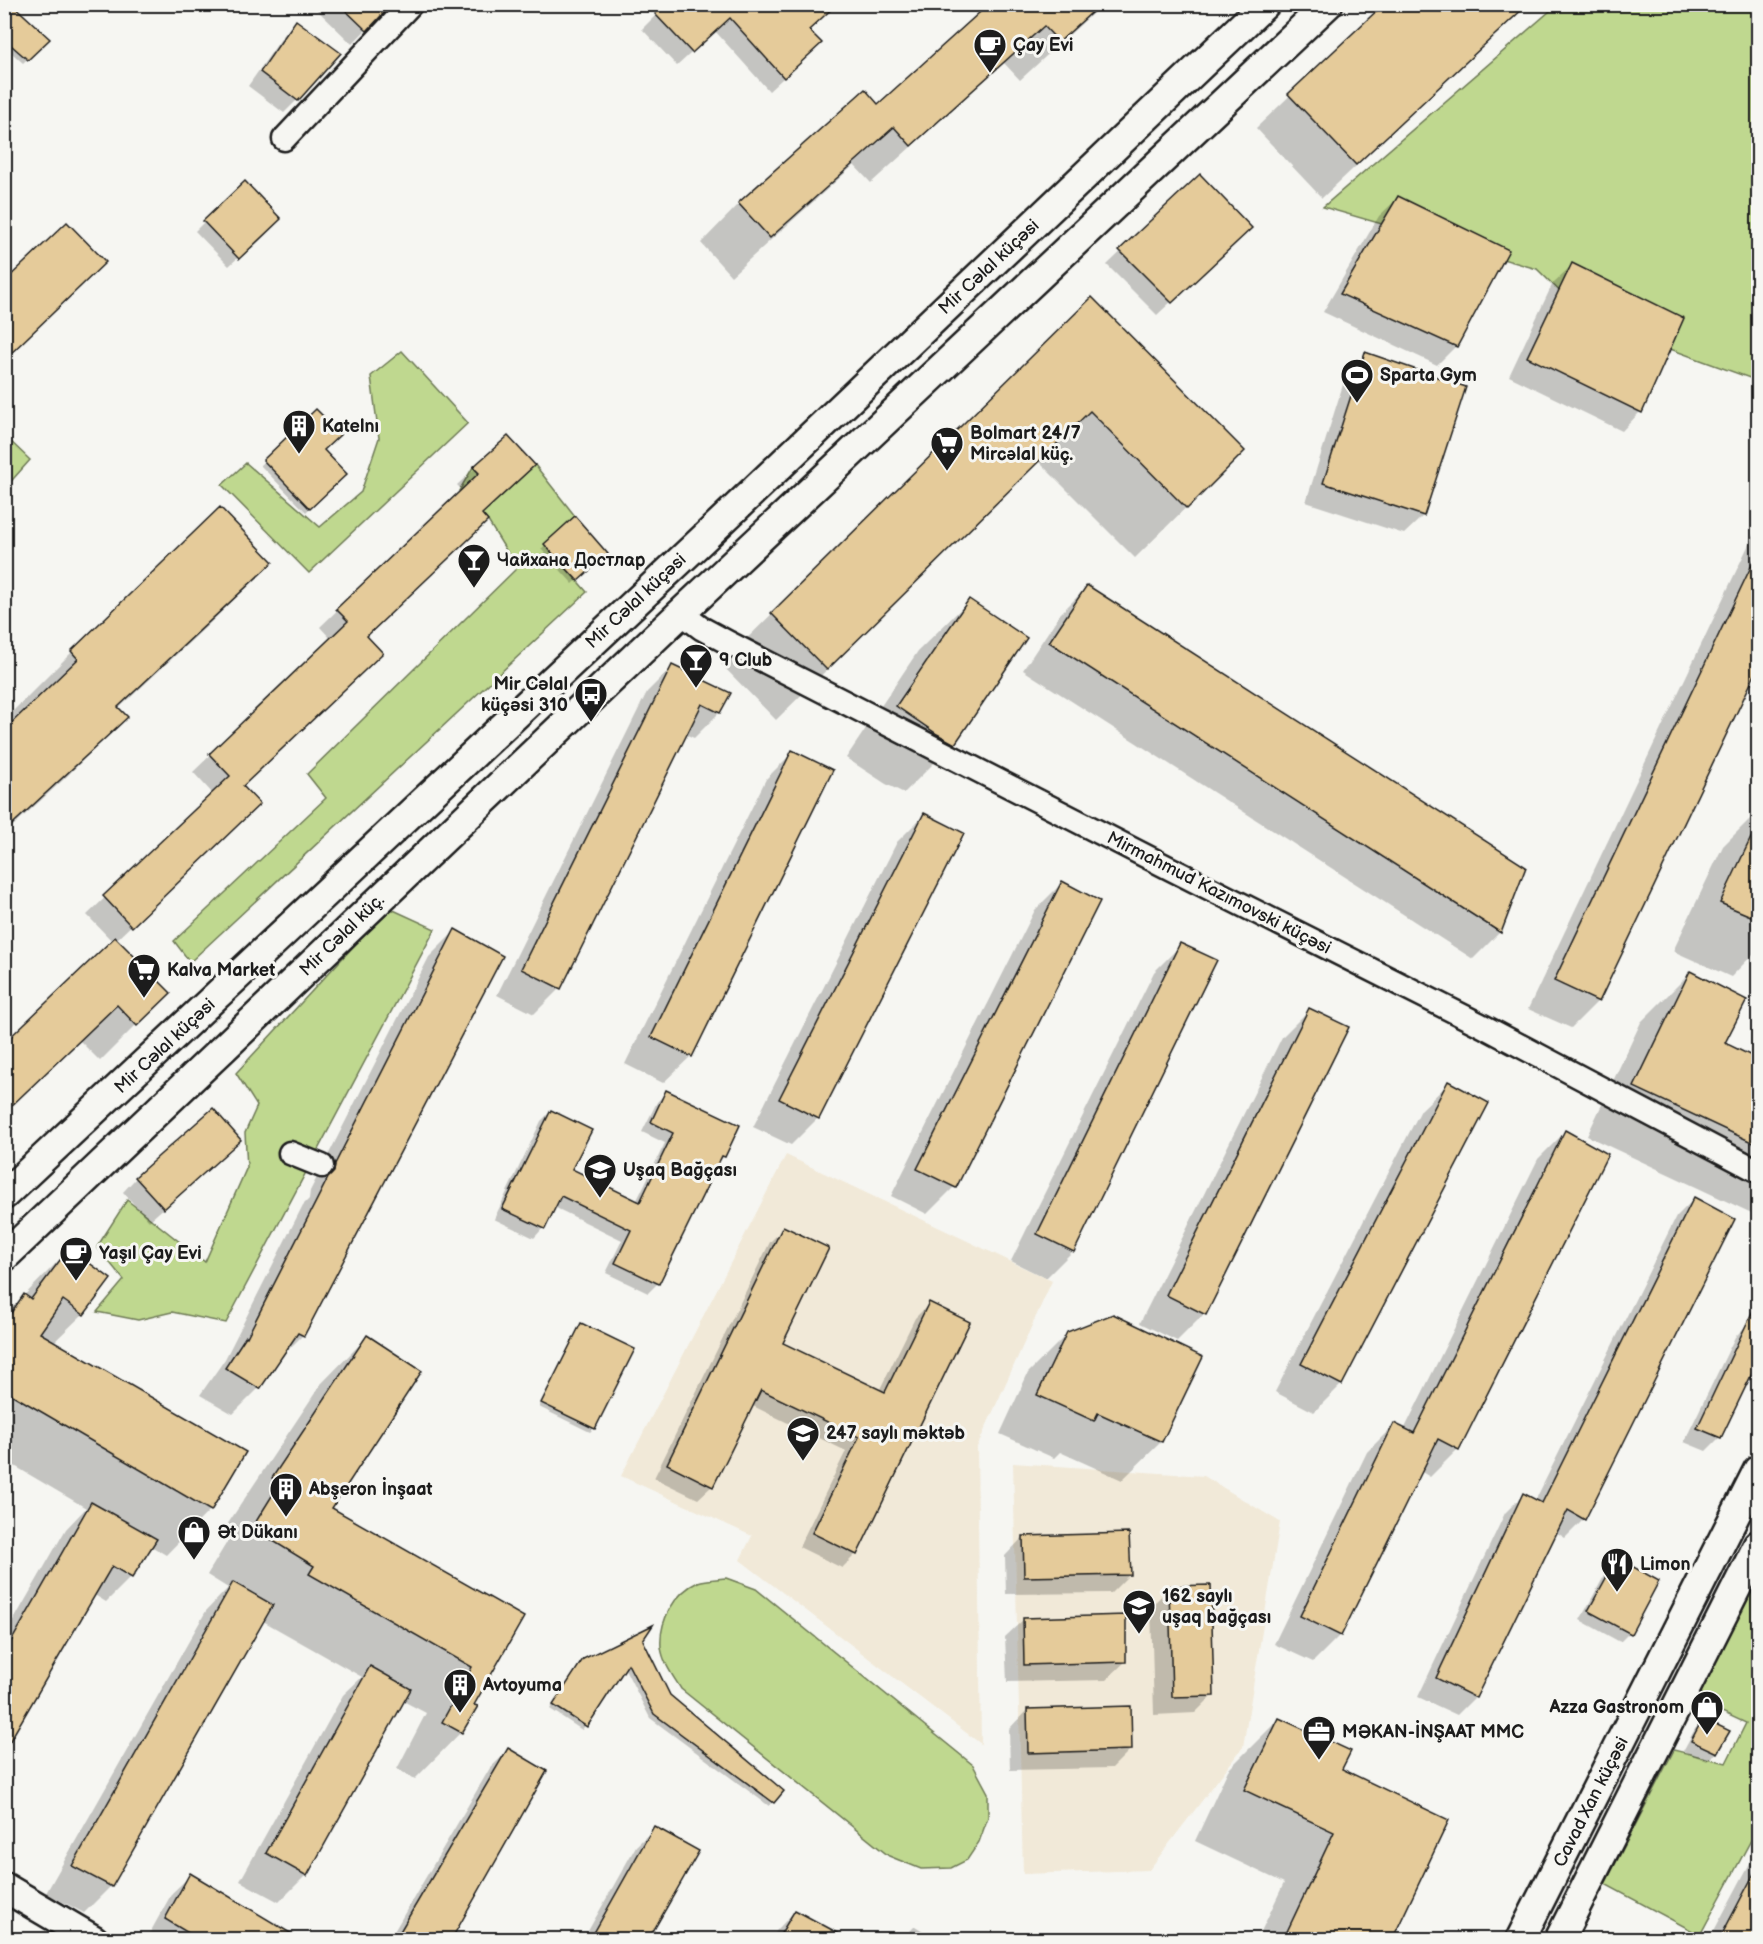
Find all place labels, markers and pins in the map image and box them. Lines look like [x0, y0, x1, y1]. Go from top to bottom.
cafe icon: Çay Evi [972, 27, 1008, 74]
place label: Çay Evi [1013, 35, 1073, 56]
sports icon: Sparta Gym [1339, 357, 1375, 404]
place label: Sparta Gym [1380, 365, 1477, 386]
building icon: Katelnı [281, 408, 317, 455]
place label: Katelnı [322, 416, 379, 437]
place label: Bolmart 24/7 Mircәlal küç. [970, 423, 1081, 465]
supermarket icon: Bolmart 24/7 Mircәlal küç. [929, 425, 965, 472]
bar icon: Чайхана Достлар [456, 542, 492, 589]
place label: Чайхана Достлар [497, 550, 646, 571]
bar icon: 9 Club [678, 642, 714, 689]
place label: 9 Club [719, 650, 773, 671]
place label: Mir Cəlal küçəsi 310 [481, 674, 568, 716]
bus stop icon: Mir Cəlal küçəsi 310 [573, 676, 609, 723]
supermarket icon: Kalva Market [126, 952, 162, 999]
place label: Kalva Market [167, 960, 275, 981]
school or university icon: Uşaq Bağçası [582, 1152, 618, 1199]
place label: Uşaq Bağçası [623, 1160, 737, 1181]
cafe icon: Yaşıl Çay Evi [58, 1235, 94, 1282]
place label: Yaşıl Çay Evi [99, 1243, 202, 1264]
school or university icon: 247 saylı məktəb [785, 1415, 821, 1462]
place label: 247 saylı məktəb [826, 1423, 966, 1444]
building icon: Abşeron İnşaat [268, 1471, 304, 1518]
place label: Abşeron İnşaat [308, 1476, 433, 1500]
shop icon: Ət Dükanı [176, 1514, 212, 1561]
place label: Ət Dükanı [217, 1522, 298, 1543]
restaurant icon: Limon [1599, 1546, 1635, 1593]
place label: Limon [1640, 1554, 1690, 1575]
place label: 162 saylı uşaq bağçası [1162, 1586, 1271, 1628]
school or university icon: 162 saylı uşaq bağçası [1121, 1588, 1157, 1635]
building icon: Avtoyuma [442, 1667, 478, 1714]
place label: Avtoyuma [482, 1675, 562, 1696]
shop icon: Azza Gastronom [1689, 1689, 1725, 1736]
place label: Azza Gastronom [1548, 1697, 1684, 1718]
office icon: MƏKAN-İNŞAAT MMC [1301, 1714, 1337, 1761]
place label: MƏKAN-İNŞAAT MMC [1342, 1719, 1524, 1743]

